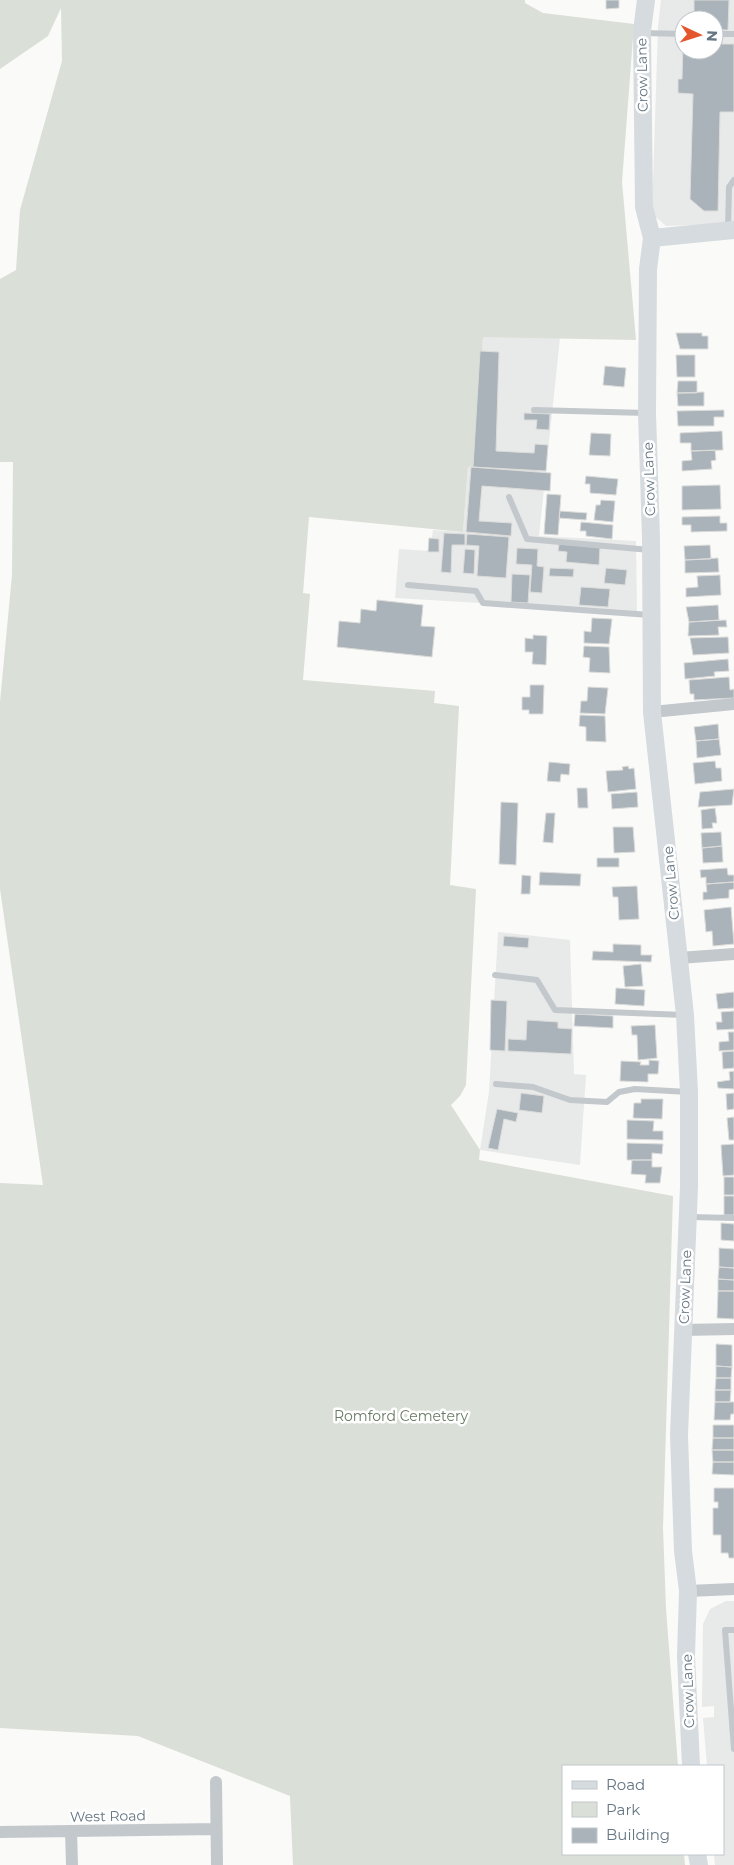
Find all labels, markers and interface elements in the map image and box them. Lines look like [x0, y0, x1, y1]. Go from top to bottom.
north arrow [674, 10, 724, 60]
text: N [703, 30, 721, 42]
street label: Crow Lane [632, 38, 652, 112]
street label: Crow Lane [639, 442, 659, 516]
street label: Crow Lane [659, 845, 683, 921]
street label: Crow Lane [675, 1250, 695, 1324]
park label: Romford Cemetery [334, 1407, 468, 1425]
street label: Crow Lane [678, 1654, 698, 1728]
legend [562, 1765, 724, 1855]
text: Road [606, 1775, 645, 1794]
text: Park [606, 1800, 640, 1819]
street label: West Road [70, 1806, 146, 1826]
text: Building [606, 1825, 670, 1844]

